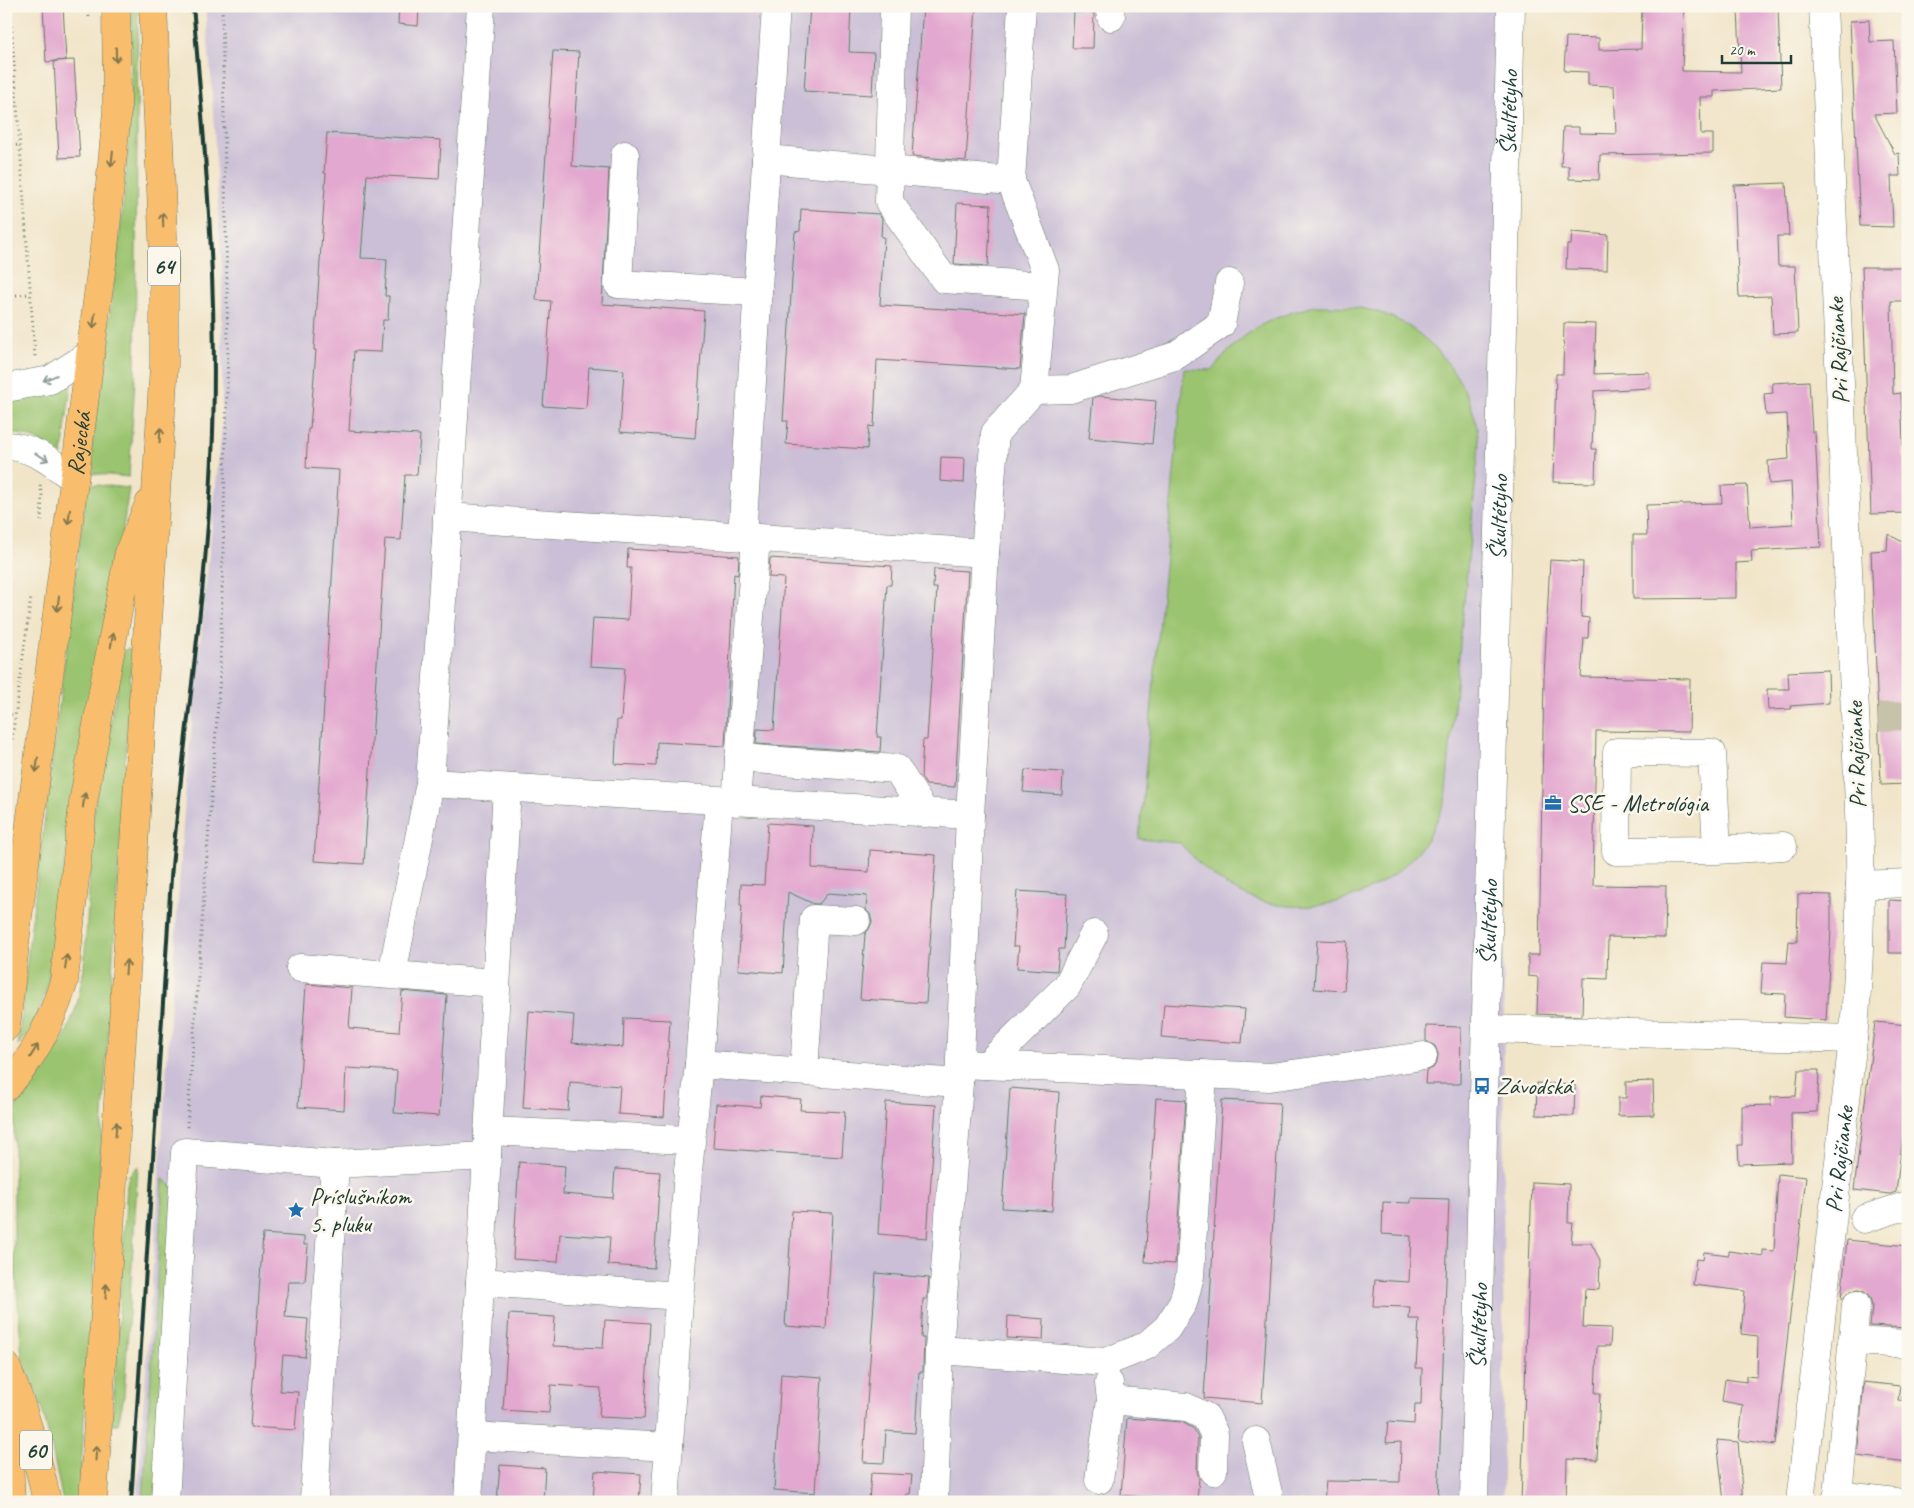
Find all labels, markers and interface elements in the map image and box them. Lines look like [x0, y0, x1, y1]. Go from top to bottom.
scale bar [1722, 32, 1790, 64]
text: 20 m [1729, 41, 1756, 60]
one-way arrow [111, 46, 121, 63]
street label: Škultétyho [1492, 68, 1524, 155]
one-way arrow [108, 151, 117, 167]
one-way arrow [158, 213, 167, 229]
road number: 64 [148, 247, 180, 286]
street label: Pri Rajčianke [1820, 295, 1856, 405]
one-way arrow [89, 312, 99, 328]
one-way arrow [43, 374, 58, 383]
street label: Rajecká [60, 408, 98, 477]
one-way arrow [156, 427, 165, 443]
one-way arrow [35, 452, 50, 462]
street label: Škultétyho [1482, 473, 1514, 560]
one-way arrow [64, 509, 74, 525]
one-way arrow [53, 595, 63, 611]
one-way arrow [108, 633, 118, 649]
street label: Pri Rajčianke [1839, 699, 1873, 809]
one-way arrow [32, 756, 42, 772]
place label: SSE - Metrológia [1567, 788, 1709, 818]
one-way arrow [79, 793, 89, 809]
office icon: SSE - Metrológia [1543, 793, 1563, 813]
street label: Škultétyho [1472, 878, 1504, 965]
one-way arrow [61, 954, 71, 970]
one-way arrow [122, 959, 131, 975]
one-way arrow [30, 1044, 40, 1058]
place label: Závodská [1496, 1071, 1575, 1101]
bus stop icon: Závodská [1472, 1076, 1492, 1096]
street label: Pri Rajčianke [1818, 1102, 1860, 1214]
one-way arrow [112, 1121, 121, 1137]
place label: Príslušníkom 5. pluku [310, 1181, 412, 1239]
place icon: Príslušníkom 5. pluku [286, 1200, 306, 1220]
street label: Škultétyho [1462, 1282, 1494, 1369]
one-way arrow [101, 1283, 110, 1299]
road number: 60 [20, 1430, 52, 1470]
one-way arrow [91, 1445, 100, 1461]

